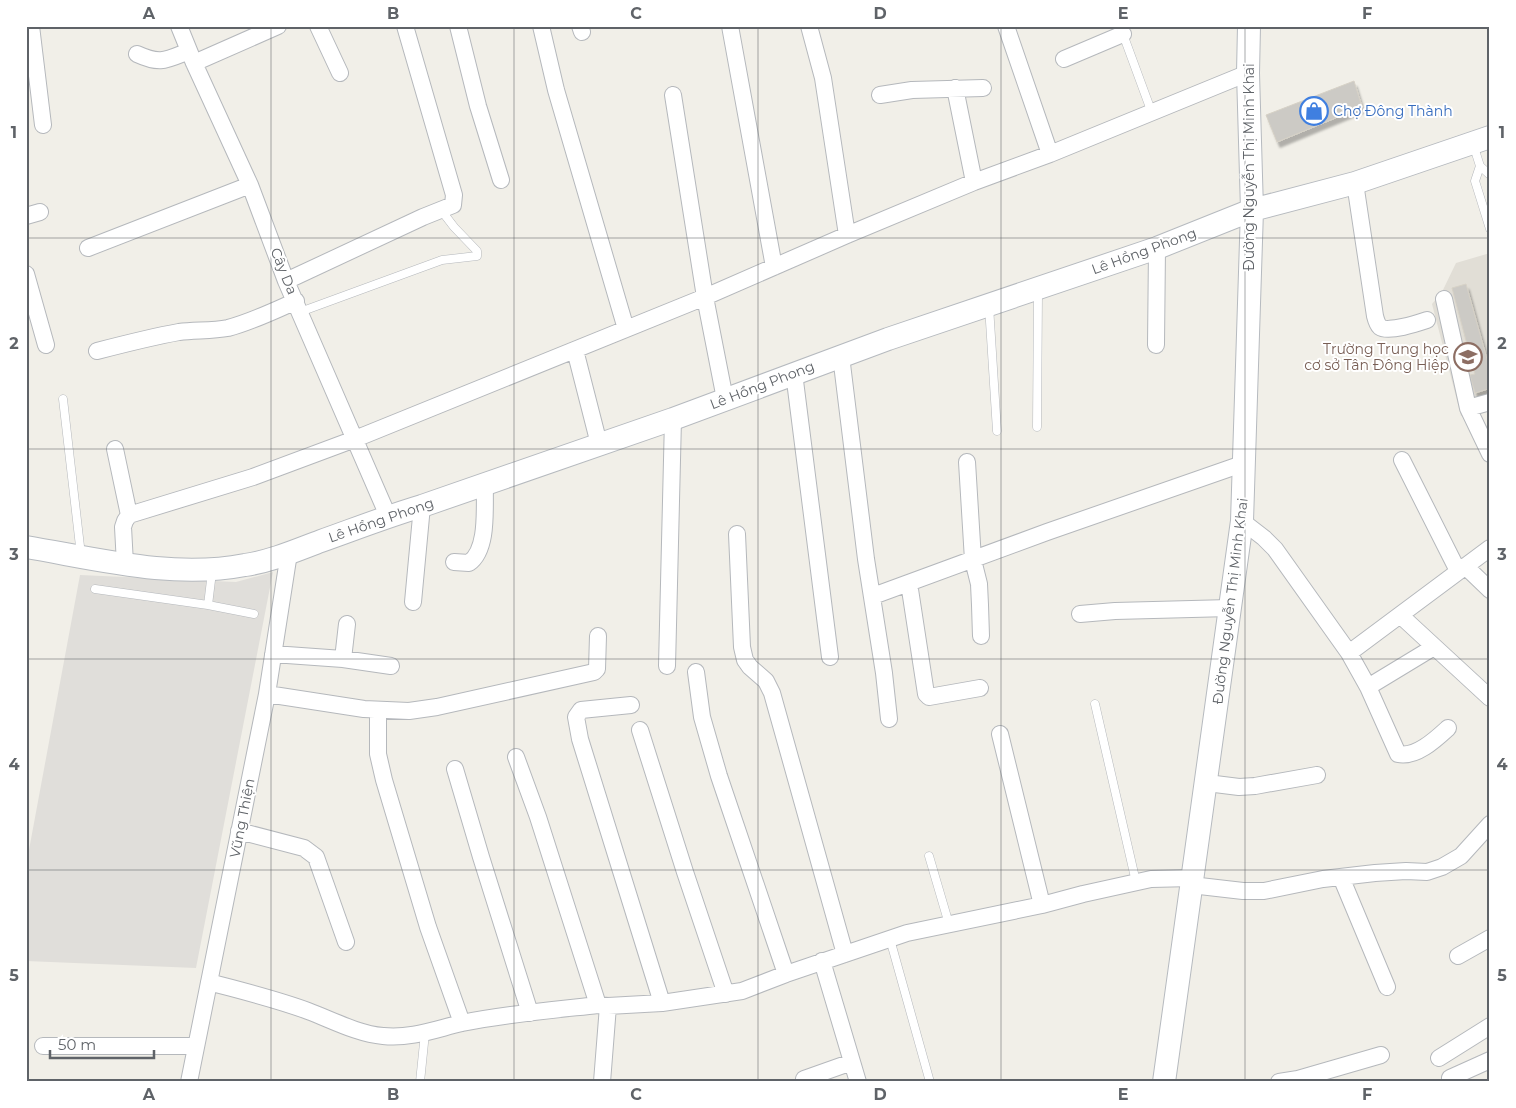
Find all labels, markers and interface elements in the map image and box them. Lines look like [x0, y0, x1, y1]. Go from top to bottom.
text: A [142, 4, 156, 23]
text: B [387, 4, 399, 23]
text: C [630, 4, 642, 23]
text: D [873, 4, 887, 23]
text: E [1118, 4, 1128, 23]
text: F [1362, 4, 1372, 23]
street label: Đường Nguyễn Thị Minh Khai [1240, 63, 1258, 271]
shop icon: Chợ Đông Thành [1299, 96, 1329, 126]
place label: Chợ Đông Thành [1333, 102, 1453, 120]
text: 1 [11, 123, 17, 142]
text: 1 [1499, 123, 1505, 142]
street label: Lê Hồng Phong [1089, 224, 1199, 278]
street label: Cây Da [266, 245, 302, 297]
text: 2 [9, 334, 19, 353]
text: 2 [1497, 334, 1507, 353]
place label: Trường Trung học cơ sở Tân Đông Hiệp [1304, 340, 1449, 374]
school or university icon: Trường Trung học cơ sở Tân Đông Hiệp [1453, 342, 1483, 372]
street label: Lê Hồng Phong [707, 357, 817, 413]
street label: Lê Hồng Phong [326, 494, 436, 546]
street label: Đường Nguyễn Thị Minh Khai [1208, 497, 1252, 705]
text: 3 [8, 545, 19, 564]
text: 3 [1496, 545, 1507, 564]
text: 4 [8, 755, 20, 774]
text: 4 [1496, 755, 1508, 774]
street label: Vũng Thiện [225, 777, 259, 859]
text: 5 [9, 966, 19, 985]
text: 5 [1497, 966, 1507, 985]
scale bar [50, 1028, 154, 1060]
text: 50 m [58, 1035, 96, 1054]
text: A [142, 1085, 156, 1104]
text: B [387, 1085, 399, 1104]
text: C [630, 1085, 642, 1104]
text: D [873, 1085, 887, 1104]
text: E [1118, 1085, 1128, 1104]
text: F [1362, 1085, 1372, 1104]

